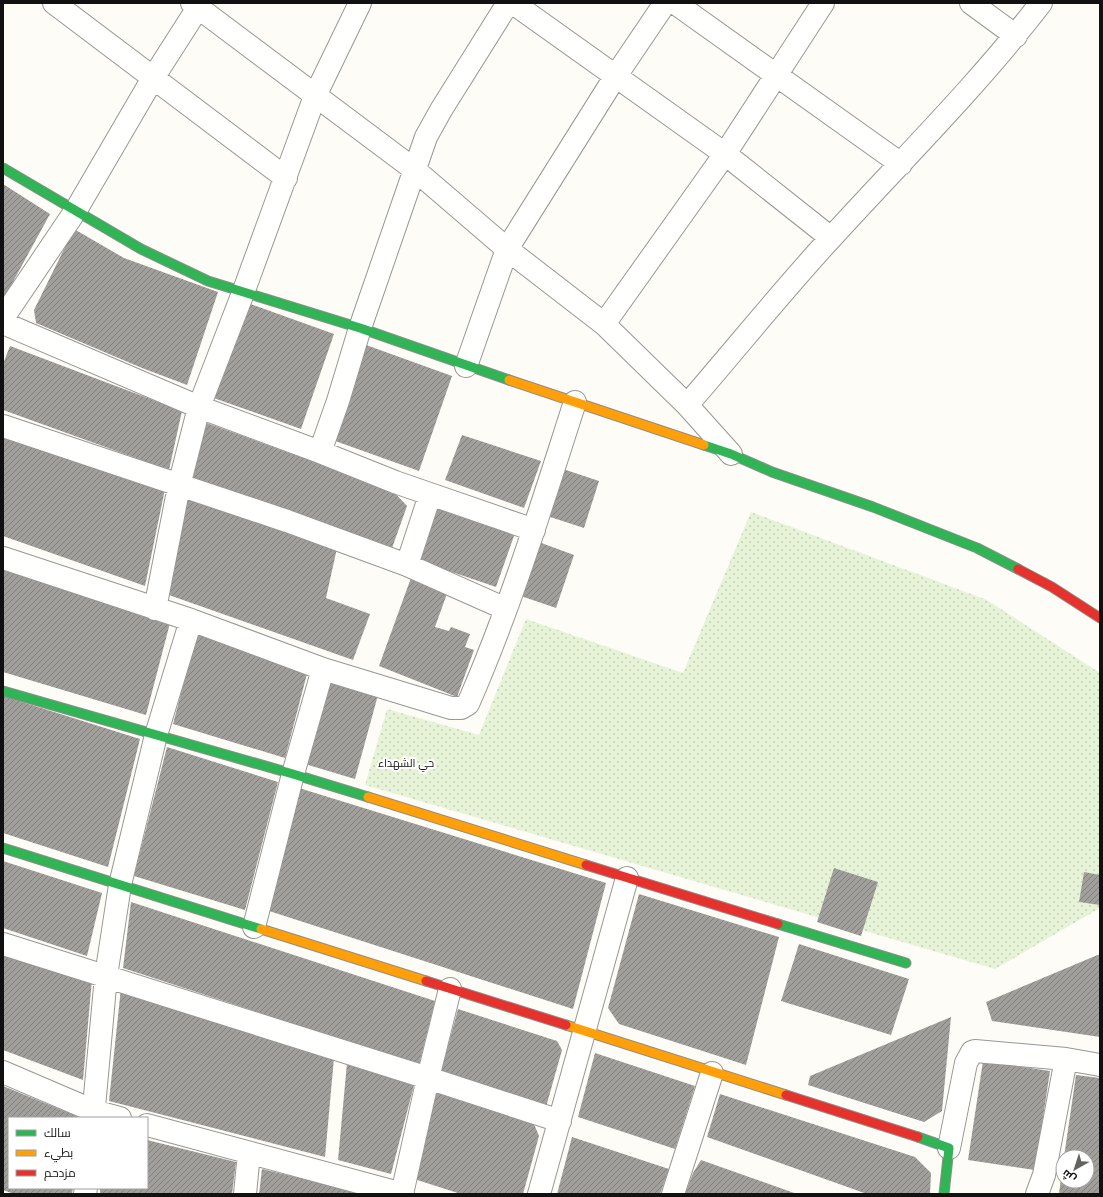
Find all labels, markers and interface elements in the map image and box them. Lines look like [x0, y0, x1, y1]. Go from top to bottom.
district label: حي الشهداء [378, 757, 434, 772]
legend [8, 1117, 148, 1189]
text: سالك [44, 1126, 71, 1140]
text: بطيء [44, 1146, 73, 1163]
north arrow [1055, 1149, 1095, 1189]
text: مزدحم [44, 1166, 76, 1181]
text: ش [1059, 1167, 1079, 1186]

